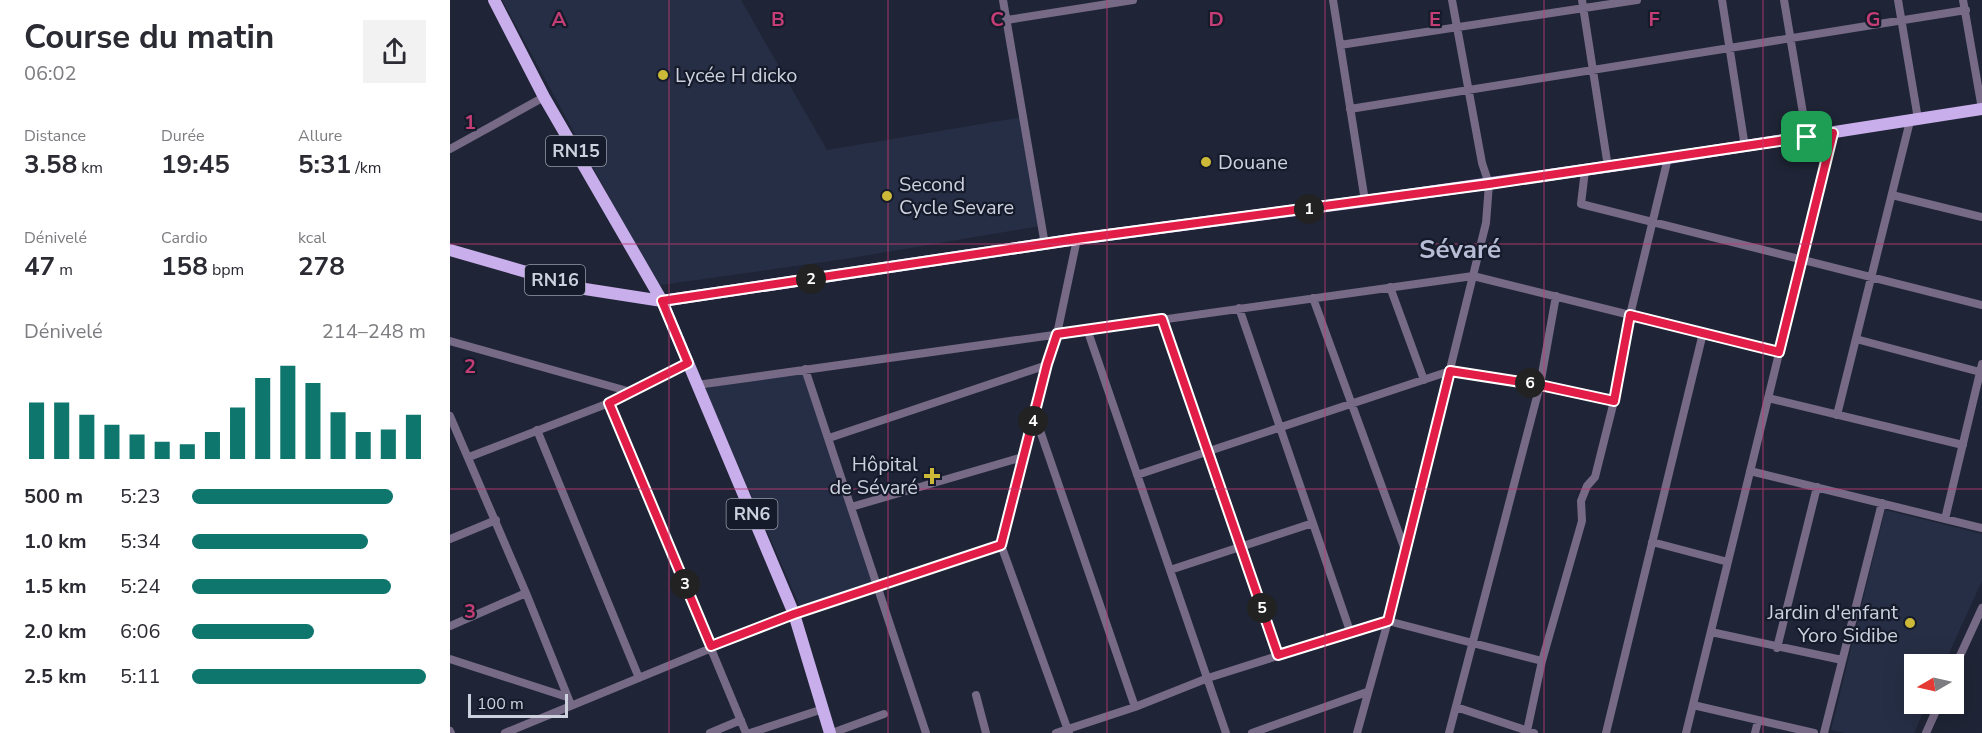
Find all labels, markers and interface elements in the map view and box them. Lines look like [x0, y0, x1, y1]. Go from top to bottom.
text: A [552, 6, 567, 33]
text: B [771, 6, 785, 33]
text: C [990, 6, 1004, 33]
text: D [1208, 6, 1224, 33]
text: E [1429, 6, 1441, 33]
text: F [1648, 6, 1660, 33]
text: G [1866, 6, 1880, 33]
text: Course du matin [24, 15, 274, 60]
button: share [363, 20, 426, 83]
text: 06:02 [24, 60, 77, 87]
place label: Lycée H dicko [675, 62, 797, 89]
marker: Lycée H dicko [656, 68, 670, 82]
text: 1 [464, 109, 476, 136]
pin [1781, 111, 1832, 162]
icon: arrive [1790, 120, 1823, 153]
text: Distance [24, 125, 86, 147]
text: Durée [161, 125, 205, 147]
text: Allure [298, 125, 342, 147]
road number: RN15 [546, 136, 606, 166]
text: 3.58 [24, 147, 77, 182]
text: 19:45 [161, 147, 230, 182]
text: 5:31 [298, 147, 351, 182]
place label: Douane [1218, 149, 1288, 176]
marker: Douane [1199, 155, 1213, 169]
text: km [77, 157, 103, 179]
text: /km [351, 157, 382, 179]
place label: Second Cycle Sevare [899, 171, 1014, 221]
marker: Second Cycle Sevare [880, 189, 894, 203]
pin: 1 [1294, 194, 1324, 224]
text: 1 [1304, 198, 1314, 220]
text: Dénivelé [24, 227, 87, 249]
text: Cardio [161, 227, 208, 249]
text: kcal [298, 227, 326, 249]
district label: Sévaré [1419, 232, 1501, 267]
text: 47 [24, 249, 55, 284]
text: 158 [161, 249, 208, 284]
text: 278 [298, 249, 345, 284]
text: m [55, 259, 73, 281]
text: bpm [208, 259, 244, 281]
pin: 2 [796, 264, 826, 294]
road number: RN16 [525, 265, 585, 295]
text: 2 [806, 268, 816, 290]
text: Dénivelé [24, 318, 103, 345]
text: 214–248 m [322, 318, 426, 345]
text: 2 [464, 353, 476, 380]
pin: 6 [1515, 368, 1545, 398]
text: 6 [1525, 372, 1535, 394]
pin: 4 [1018, 406, 1048, 436]
text: 4 [1028, 410, 1038, 432]
place label: Hôpital de Sévaré [829, 451, 918, 501]
marker: Hôpital de Sévaré [923, 467, 941, 485]
text: 500 m [24, 483, 83, 510]
text: 5:23 [120, 483, 161, 510]
road number: RN6 [726, 499, 778, 529]
text: 1.0 km [24, 528, 87, 555]
text: 5:34 [120, 528, 161, 555]
pin: 3 [670, 569, 700, 599]
text: 1.5 km [24, 573, 87, 600]
text: 5:24 [120, 573, 161, 600]
text: 3 [680, 573, 690, 595]
pin: 5 [1247, 593, 1277, 623]
text: 5 [1257, 597, 1267, 619]
text: 3 [464, 598, 476, 625]
place label: Jardin d'enfant Yoro Sidibe [1766, 599, 1899, 649]
marker: Jardin d'enfant Yoro Sidibe [1903, 616, 1917, 630]
text: 2.0 km [24, 618, 87, 645]
text: 6:06 [120, 618, 161, 645]
north arrow [1904, 654, 1964, 714]
map controls [1904, 654, 1964, 714]
text: 2.5 km [24, 663, 87, 690]
text: 5:11 [120, 663, 161, 690]
scale bar [468, 691, 568, 718]
text: 100 m [477, 693, 524, 715]

